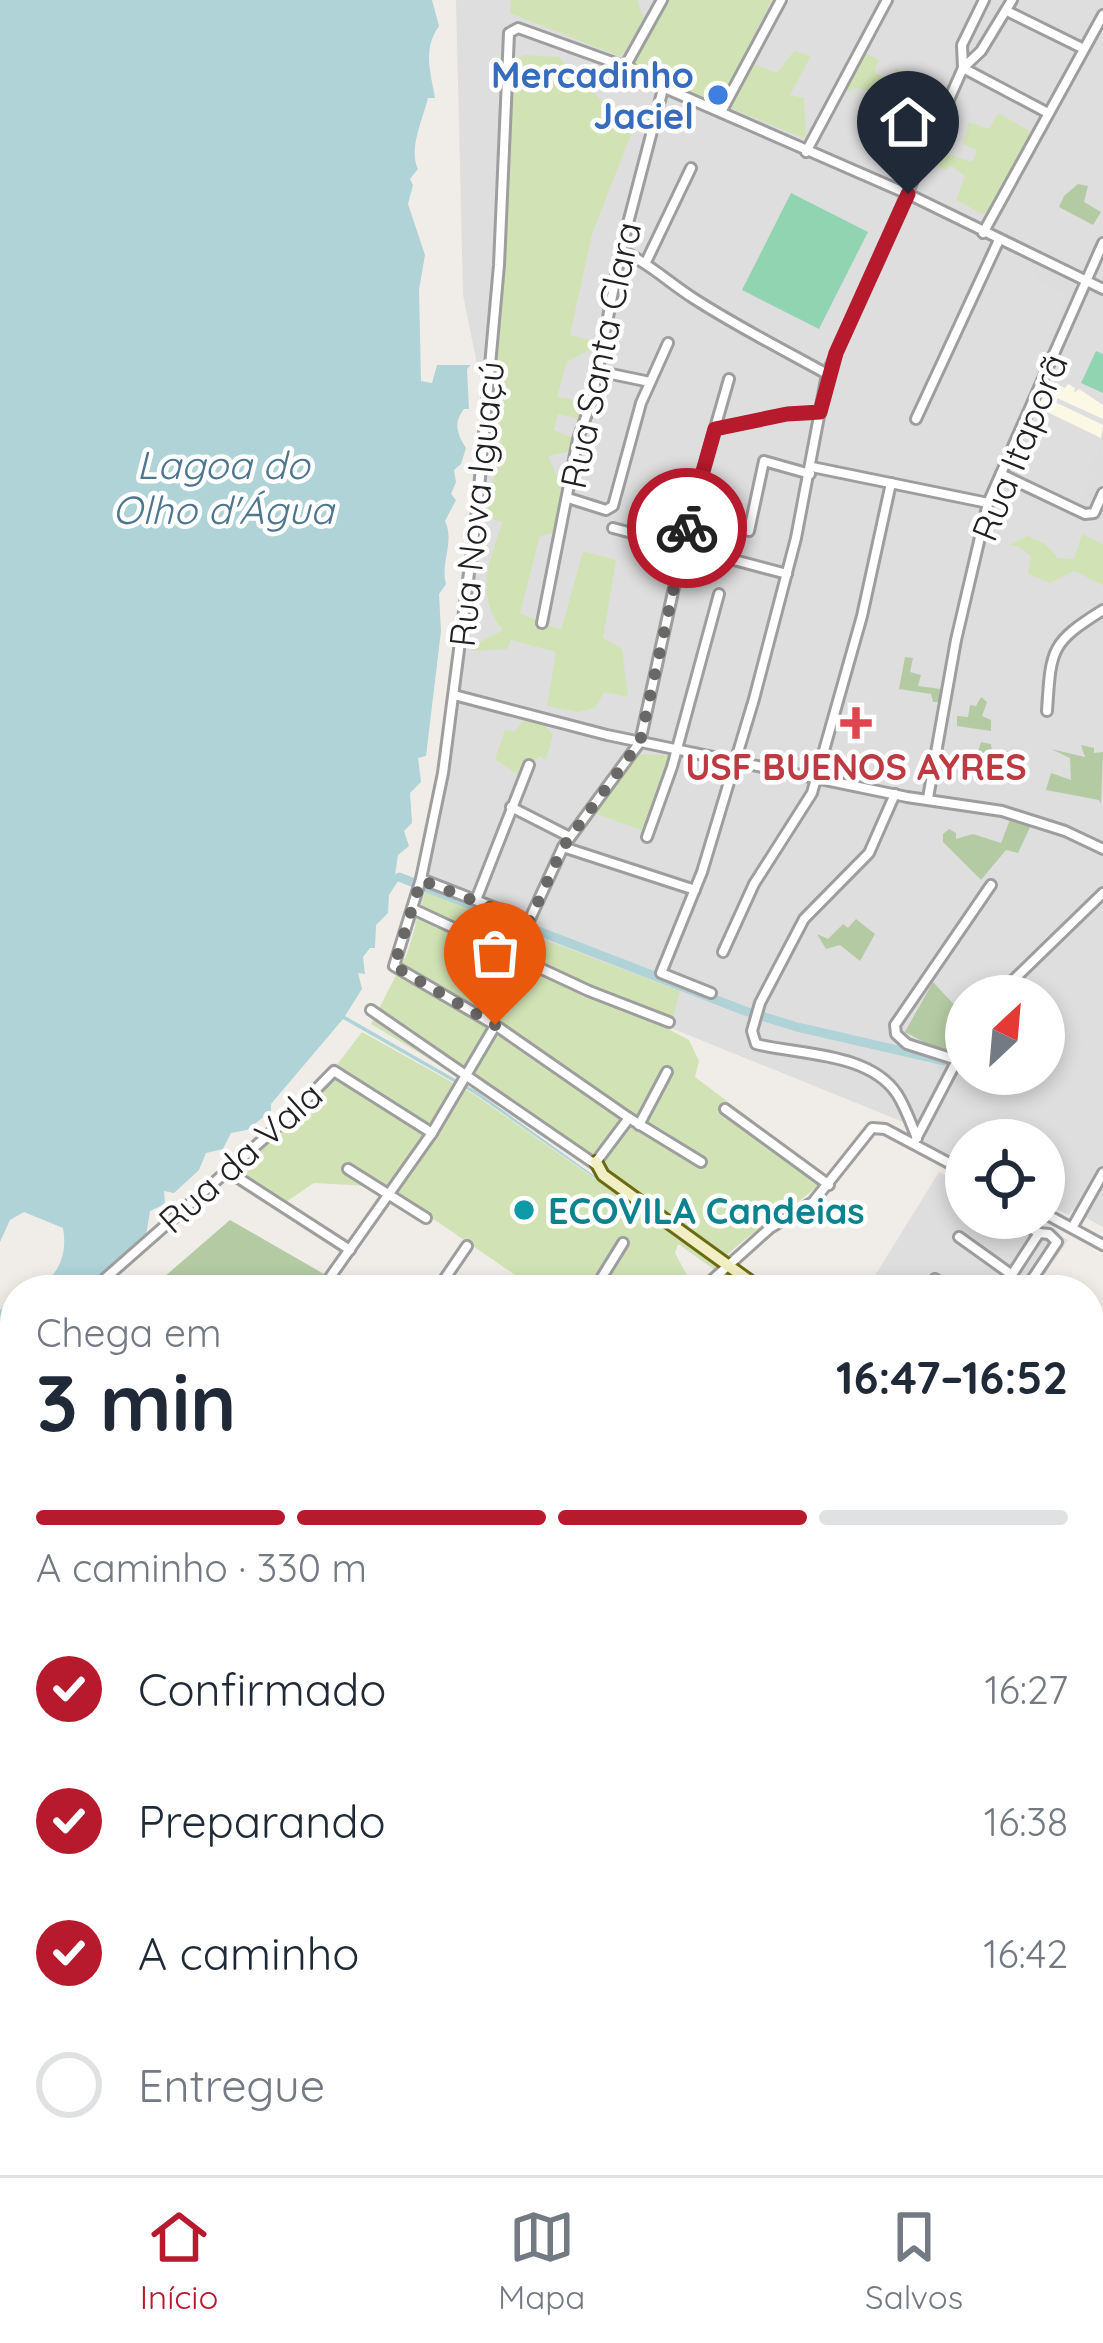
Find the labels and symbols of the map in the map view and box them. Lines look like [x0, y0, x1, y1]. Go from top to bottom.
place label: Mercadinho Jaciel [491, 52, 694, 138]
pin [857, 71, 959, 194]
marker: Mercadinho Jaciel [705, 82, 731, 108]
street label: Rua Santa Clara [550, 218, 650, 492]
street label: Rua Itaporã [961, 347, 1077, 547]
street label: Rua Nova Iguaçú [439, 359, 513, 649]
water label: Lagoa do Olho d'Água [112, 440, 336, 534]
courier [627, 468, 747, 588]
marker: USF BUENOS AYRES [840, 707, 872, 739]
place label: USF BUENOS AYRES [685, 744, 1027, 789]
pin [444, 902, 546, 1025]
north arrow [945, 975, 1065, 1095]
street label: Rua da Vala [149, 1072, 331, 1242]
place label: ECOVILA Candeias [548, 1188, 865, 1233]
marker: ECOVILA Candeias [511, 1197, 537, 1223]

